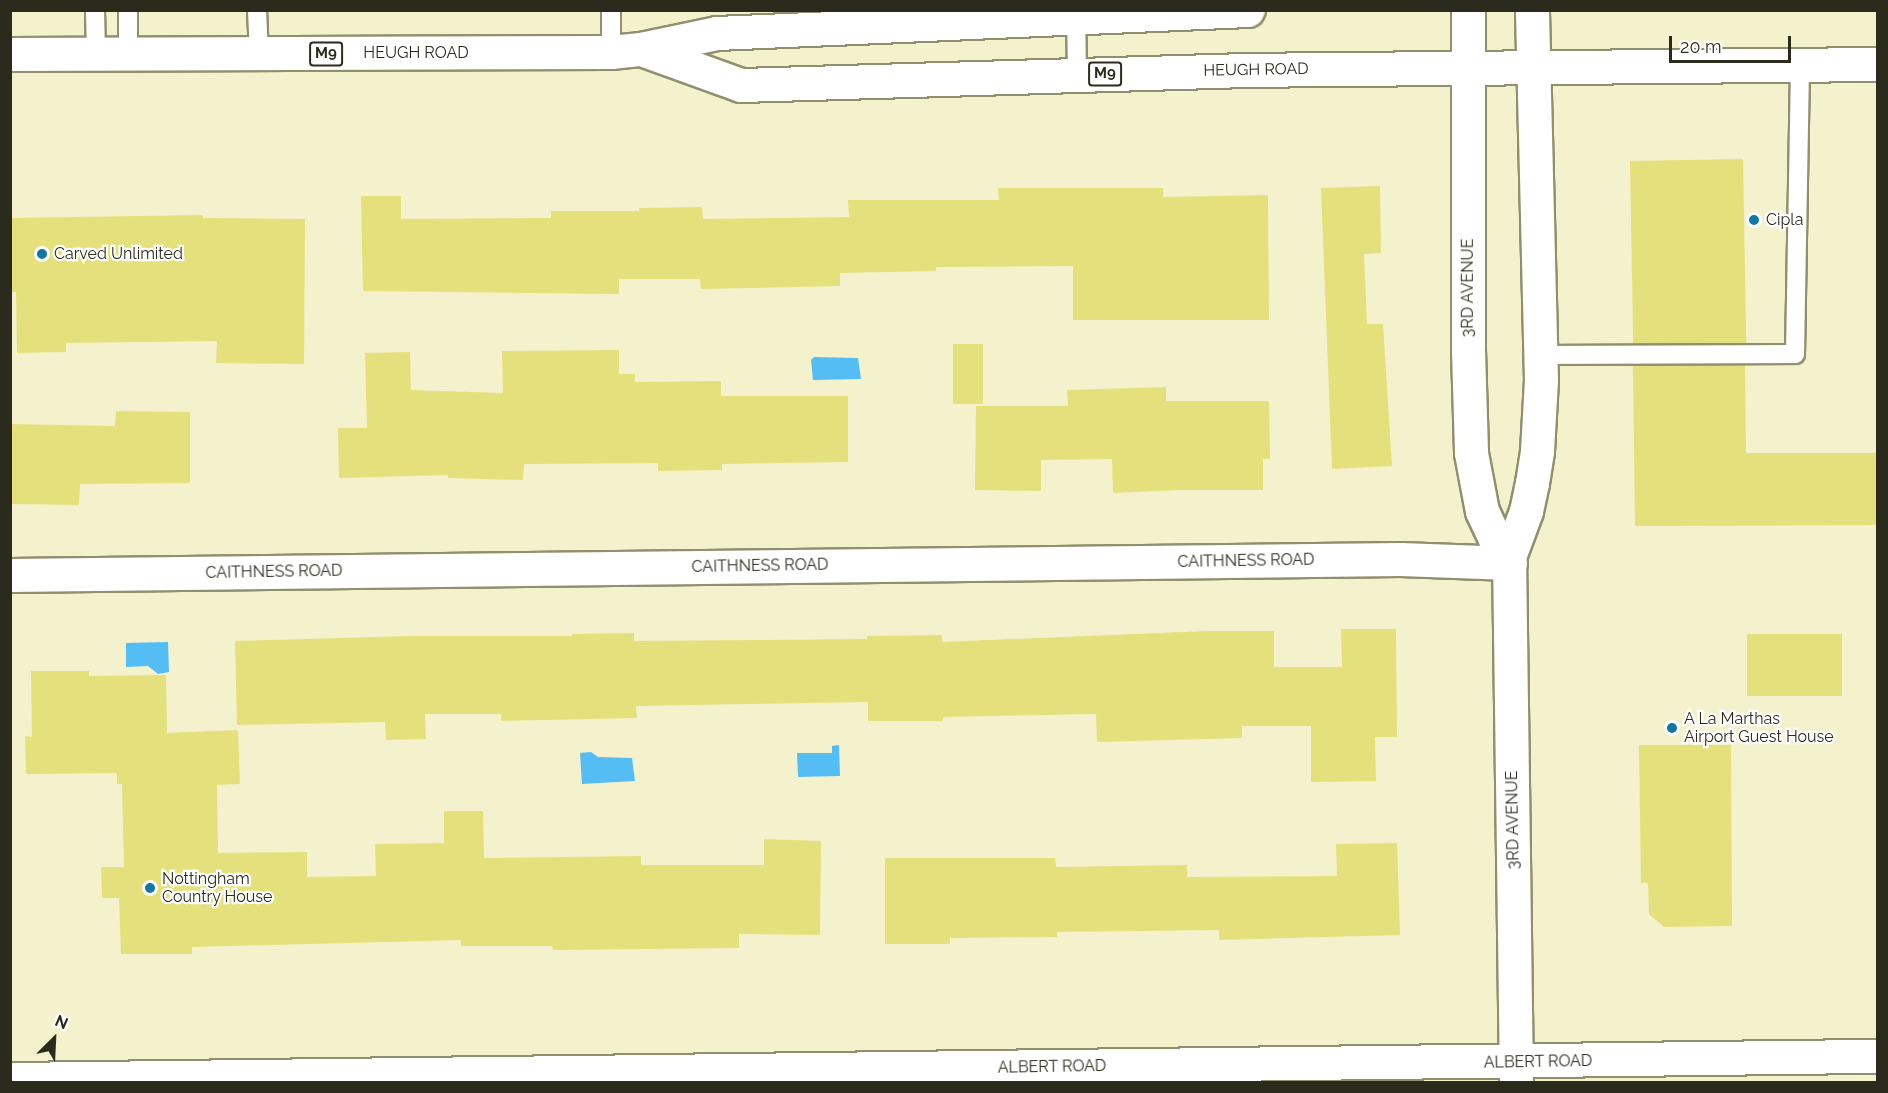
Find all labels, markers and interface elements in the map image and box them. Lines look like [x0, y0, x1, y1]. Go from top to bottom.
scale bar [1672, 24, 1794, 62]
text: 20 m [1680, 36, 1722, 57]
road number: M9 [308, 42, 344, 66]
street label: HEUGH ROAD [363, 43, 469, 63]
street label: HEUGH ROAD [1203, 59, 1309, 81]
road number: M9 [1087, 62, 1123, 86]
place label: Cipla [1766, 210, 1803, 230]
marker: Cipla [1747, 213, 1761, 227]
street label: 3RD AVENUE [1458, 238, 1478, 338]
place label: Carved Unlimited [54, 244, 183, 264]
marker: Carved Unlimited [35, 247, 49, 261]
street label: CAITHNESS ROAD [1177, 550, 1315, 572]
street label: CAITHNESS ROAD [691, 555, 829, 577]
street label: CAITHNESS ROAD [205, 561, 343, 583]
place label: A La Marthas Airport Guest House [1684, 709, 1834, 747]
marker: A La Marthas Airport Guest House [1665, 721, 1679, 735]
street label: 3RD AVENUE [1503, 770, 1523, 870]
place label: Nottingham Country House [162, 869, 273, 907]
marker: Nottingham Country House [143, 881, 157, 895]
north arrow [24, 1009, 84, 1069]
text: N [52, 1011, 71, 1033]
street label: ALBERT ROAD [1483, 1051, 1593, 1073]
street label: ALBERT ROAD [997, 1056, 1107, 1078]

